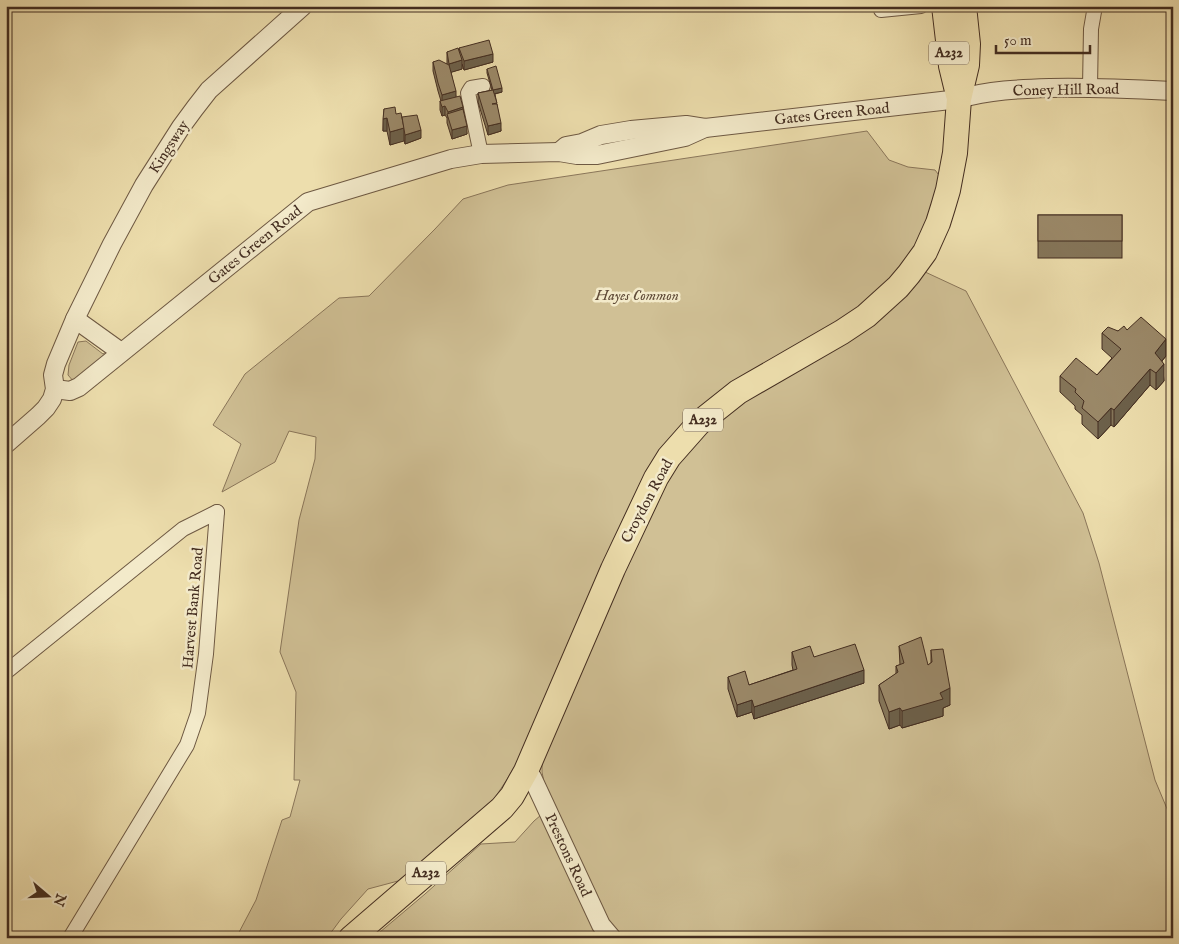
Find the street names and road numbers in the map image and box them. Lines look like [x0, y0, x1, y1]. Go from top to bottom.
road number: A232 [929, 42, 969, 64]
street label: Coney Hill Road [1013, 80, 1120, 100]
street label: Gates Green Road [774, 98, 891, 129]
street label: Kingsway [145, 116, 194, 177]
street label: Gates Green Road [204, 201, 307, 289]
road number: A232 [683, 408, 723, 432]
street label: Croydon Road [617, 455, 678, 546]
street label: Harvest Bank Road [178, 546, 208, 669]
street label: Prestons Road [540, 810, 596, 901]
road number: A232 [406, 861, 446, 884]

